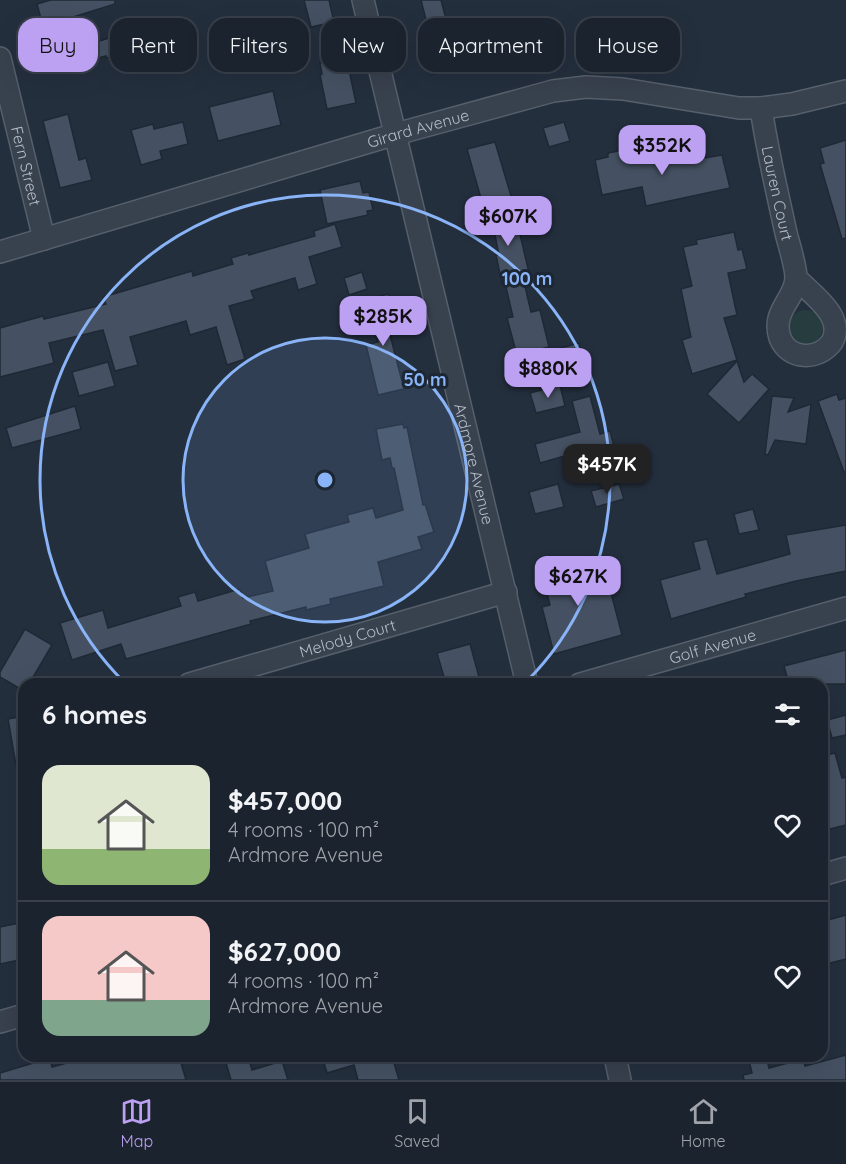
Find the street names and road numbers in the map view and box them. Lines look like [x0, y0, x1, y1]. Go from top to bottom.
street label: Girard Avenue [365, 104, 471, 152]
street label: Fern Street [7, 124, 46, 208]
street label: Lauren Court [758, 144, 798, 243]
street label: Ardmore Avenue [450, 401, 498, 527]
street label: Melody Court [297, 615, 398, 661]
street label: Golf Avenue [667, 624, 758, 668]

